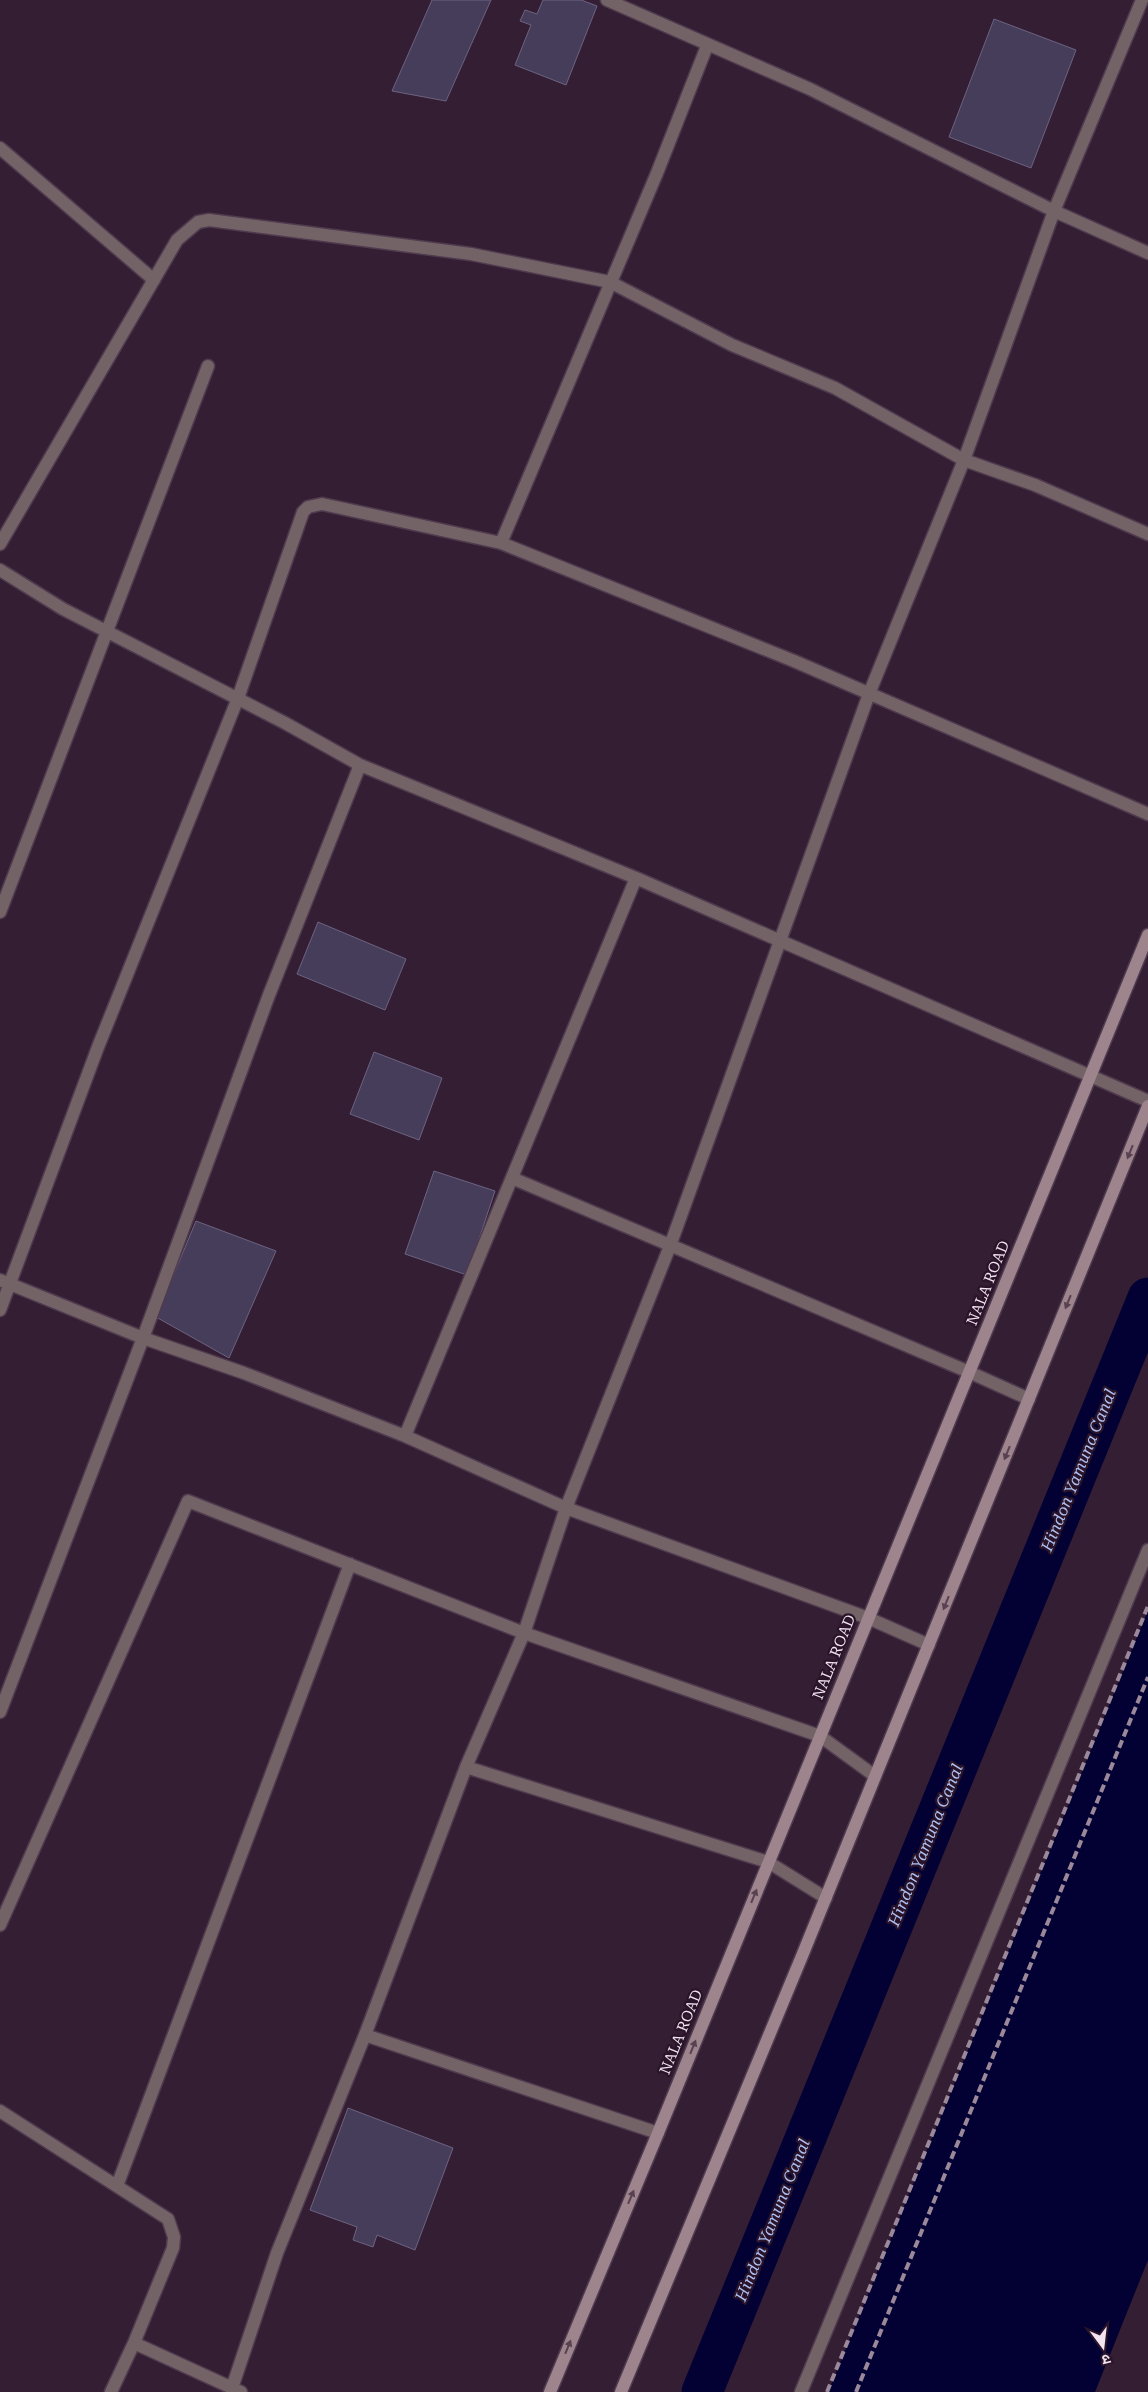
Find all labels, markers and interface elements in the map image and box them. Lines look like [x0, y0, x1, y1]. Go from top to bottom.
one-way arrow [1125, 1144, 1133, 1159]
street label: NALA ROAD [963, 1238, 1013, 1328]
one-way arrow [1064, 1295, 1072, 1309]
water label: Hindon Yamuna Canal [1037, 1386, 1120, 1555]
one-way arrow [1003, 1446, 1011, 1461]
one-way arrow [942, 1596, 950, 1611]
street label: NALA ROAD [809, 1612, 859, 1702]
water label: Hindon Yamuna Canal [884, 1761, 967, 1930]
one-way arrow [750, 1888, 758, 1903]
street label: NALA ROAD [656, 1987, 706, 2077]
one-way arrow [689, 2039, 697, 2054]
water label: Hindon Yamuna Canal [731, 2136, 814, 2305]
one-way arrow [627, 2189, 635, 2204]
north arrow [1078, 2322, 1128, 2372]
one-way arrow [565, 2340, 573, 2354]
text: उ [1100, 2351, 1112, 2369]

